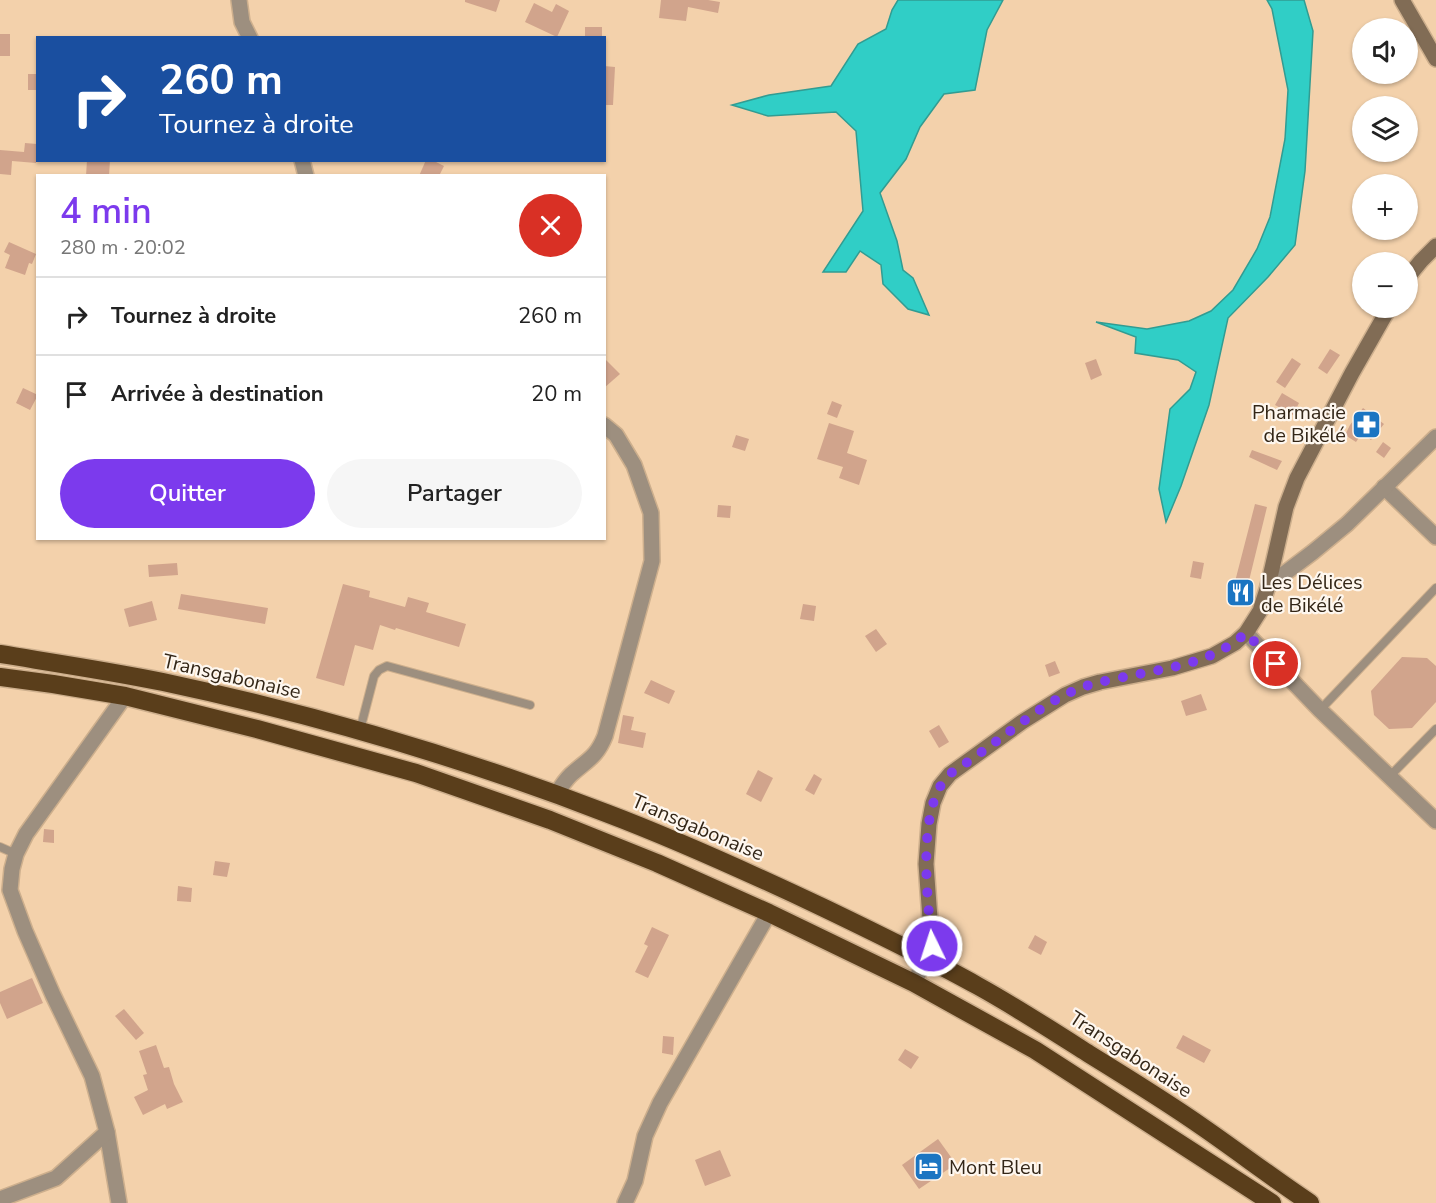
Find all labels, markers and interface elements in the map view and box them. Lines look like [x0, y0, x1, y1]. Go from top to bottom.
map controls [1352, 18, 1418, 318]
button: sound [1352, 18, 1418, 84]
text: 260 m [159, 52, 283, 109]
icon: right [60, 60, 138, 138]
button: layers [1352, 96, 1418, 162]
text: Tournez à droite [159, 106, 354, 143]
button: + [1352, 174, 1418, 240]
text: 4 min [60, 187, 152, 236]
button: close [519, 194, 582, 257]
text: 280 m · 20:02 [60, 234, 186, 261]
button: − [1352, 252, 1418, 318]
icon: right [60, 300, 93, 333]
text: Tournez à droite [111, 301, 276, 331]
text: 260 m [518, 301, 582, 331]
icon: arrive [60, 378, 93, 411]
text: Arrivée à destination [111, 379, 324, 409]
text: 20 m [531, 379, 582, 409]
place label: Pharmacie de Bikélé [1252, 399, 1346, 449]
pharmacy icon: Pharmacie de Bikélé [1351, 408, 1383, 440]
button: Quitter [60, 459, 315, 528]
button: Partager [327, 459, 582, 528]
place label: Les Délices de Bikélé [1261, 569, 1363, 619]
restaurant icon: Les Délices de Bikélé [1224, 577, 1256, 609]
pin [1250, 638, 1301, 689]
street label: Transgabonaise [160, 647, 304, 706]
icon: arrive [1259, 647, 1292, 680]
street label: Transgabonaise [628, 787, 768, 867]
position arrow [900, 914, 964, 978]
street label: Transgabonaise [1064, 1005, 1197, 1104]
hotel icon: Mont Bleu [912, 1151, 944, 1183]
place label: Mont Bleu [949, 1154, 1042, 1181]

